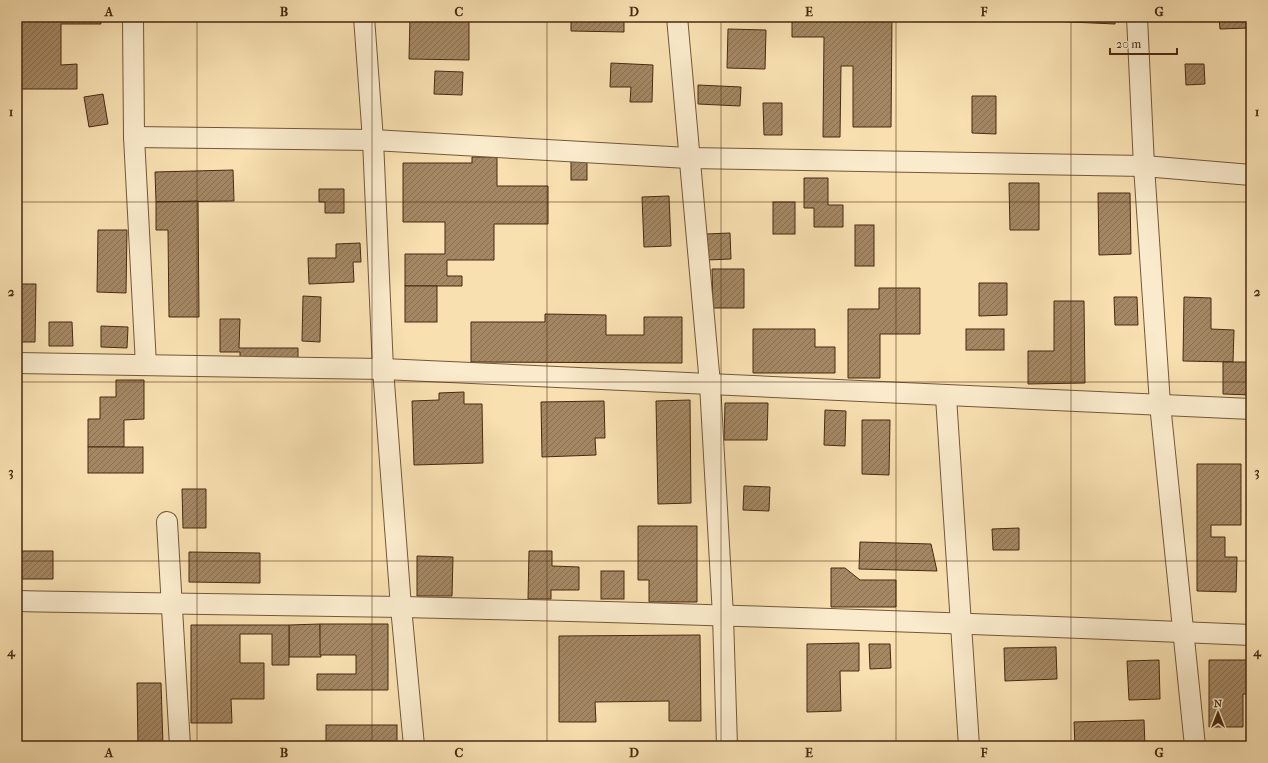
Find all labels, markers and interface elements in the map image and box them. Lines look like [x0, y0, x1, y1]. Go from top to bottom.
text: A [104, 4, 114, 19]
text: B [280, 4, 289, 19]
text: C [455, 4, 464, 19]
text: D [629, 4, 639, 19]
text: E [805, 4, 813, 19]
text: F [980, 4, 988, 19]
text: G [1154, 4, 1164, 19]
scale bar [1110, 30, 1177, 56]
text: 20 m [1116, 37, 1141, 51]
text: 1 [9, 104, 14, 119]
text: 1 [1255, 104, 1260, 119]
text: 2 [8, 284, 15, 299]
text: 2 [1254, 284, 1261, 299]
text: 3 [8, 464, 14, 480]
text: 3 [1254, 464, 1260, 480]
text: 4 [6, 644, 16, 660]
text: 4 [1252, 644, 1262, 660]
north arrow [1198, 693, 1238, 733]
text: N [1214, 697, 1223, 710]
text: A [104, 745, 114, 760]
text: B [280, 745, 289, 760]
text: C [455, 745, 464, 760]
text: D [629, 745, 639, 760]
text: E [805, 745, 813, 760]
text: F [980, 745, 988, 760]
text: G [1154, 745, 1164, 760]

